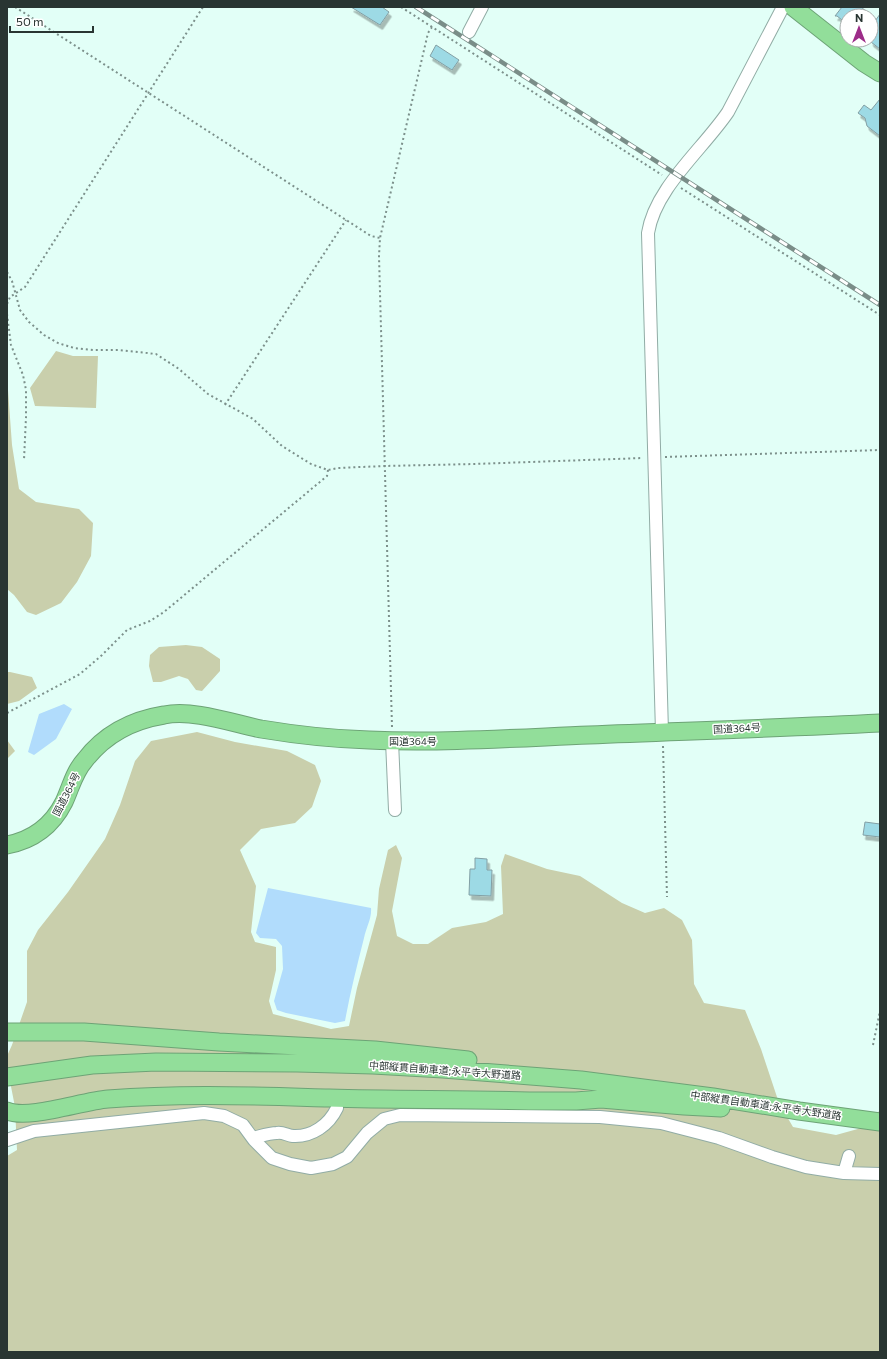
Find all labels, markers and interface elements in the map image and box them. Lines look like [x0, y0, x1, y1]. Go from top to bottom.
scale bar [10, 8, 93, 34]
north arrow [839, 8, 879, 48]
text: N [855, 11, 863, 24]
text: 50 m [16, 14, 44, 28]
street label: 国道364号 [713, 721, 761, 735]
street label: 国道364号 [389, 735, 437, 747]
street label: 国道364号 [50, 770, 82, 818]
street label: 中部縦貫自動車道;永平寺大野道路 [369, 1059, 521, 1081]
street label: 中部縦貫自動車道;永平寺大野道路 [690, 1088, 842, 1122]

